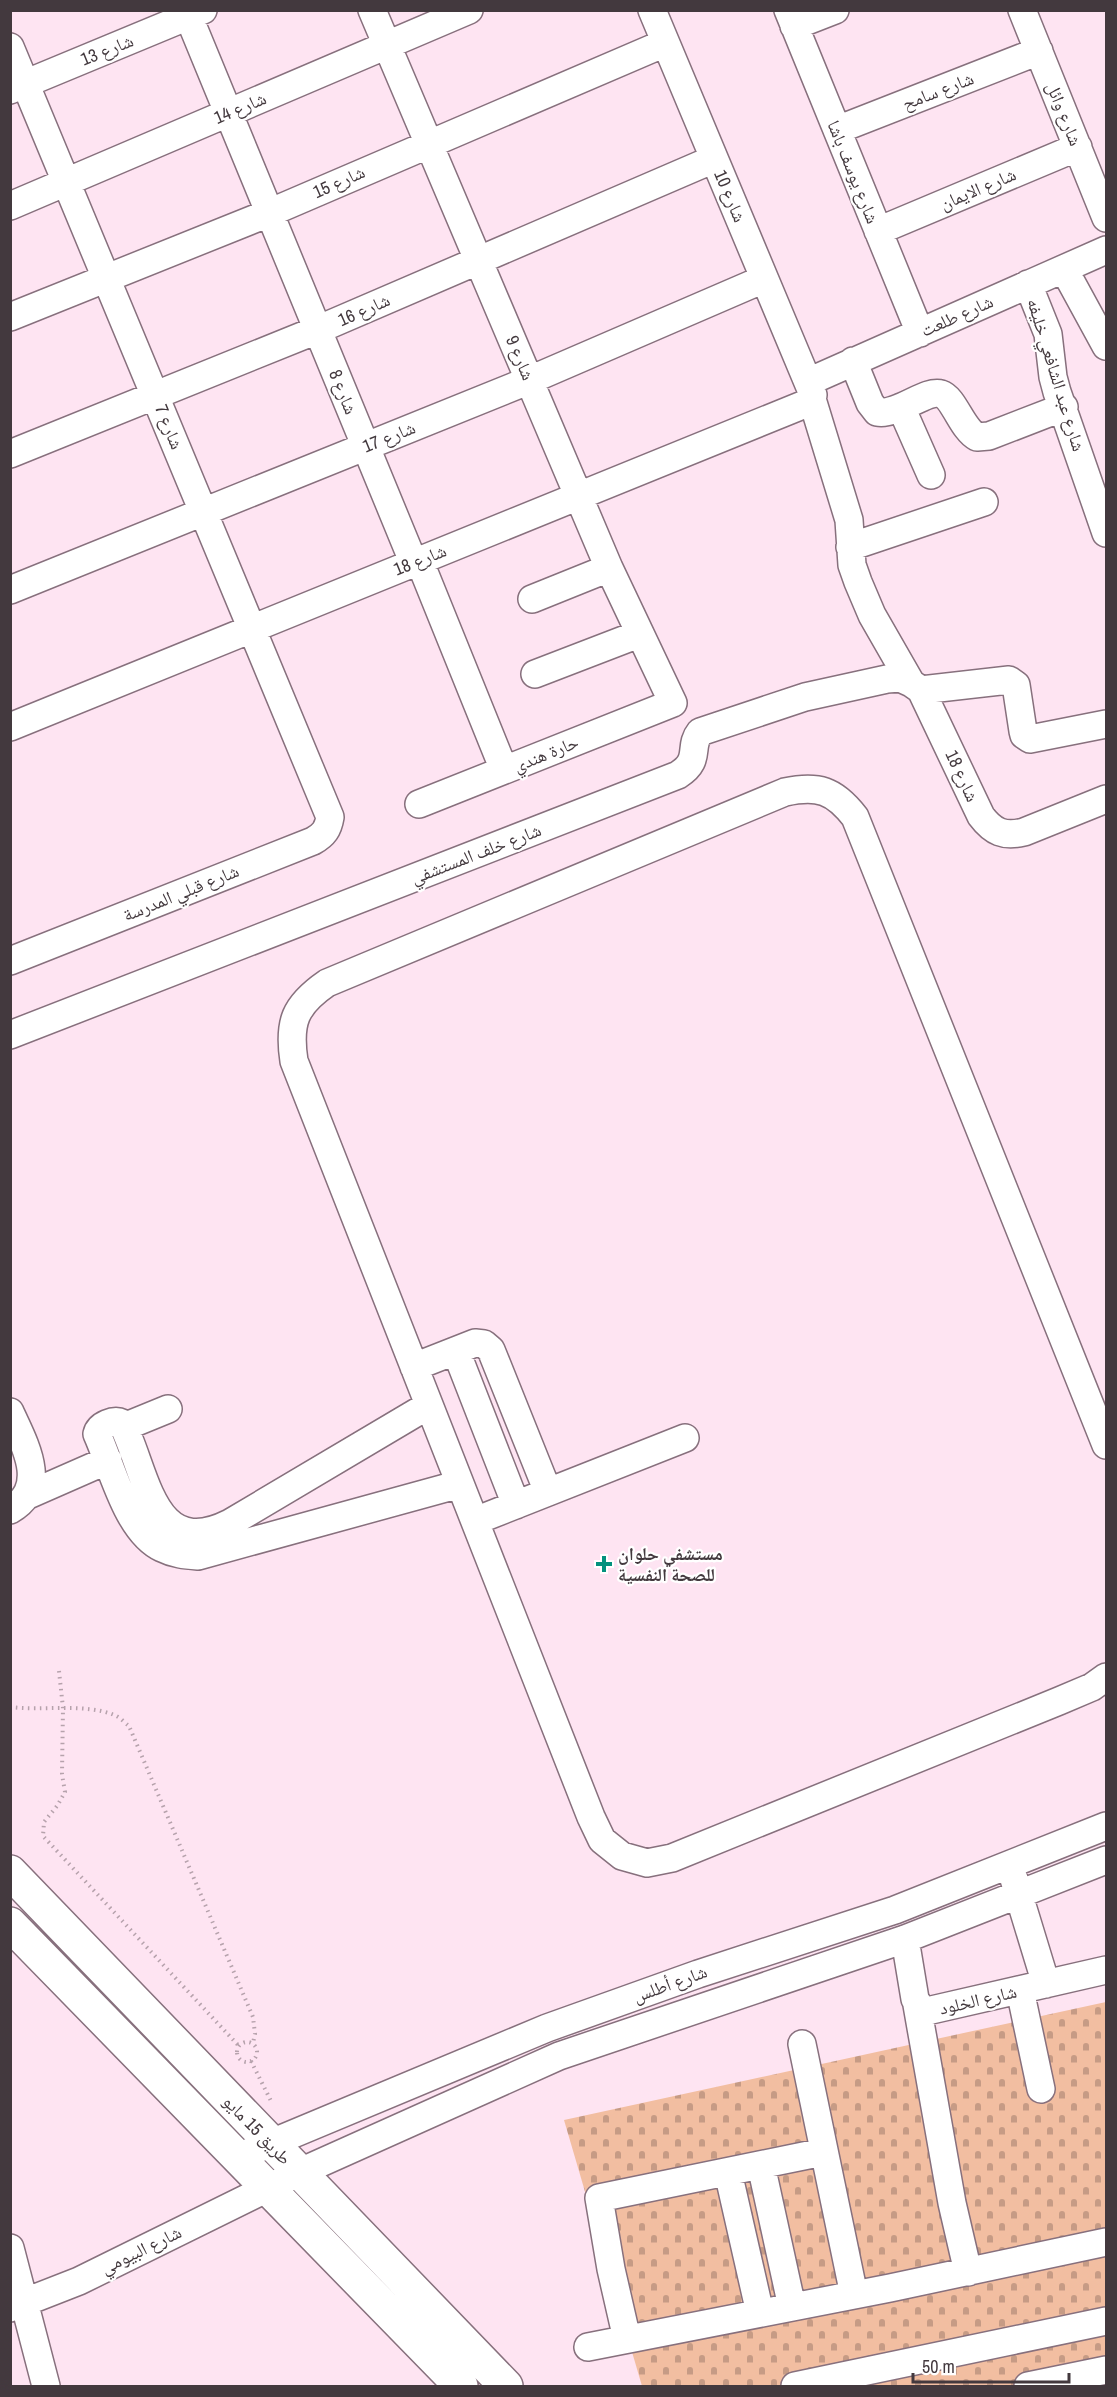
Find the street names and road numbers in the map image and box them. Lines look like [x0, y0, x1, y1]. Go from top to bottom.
street label: شارع 13 [77, 28, 137, 71]
street label: شارع سامح [898, 65, 977, 116]
street label: شارع وائل [1040, 78, 1089, 149]
street label: شارع 14 [210, 85, 270, 130]
street label: شارع يوسف باشا [821, 116, 886, 227]
street label: شارع 15 [309, 159, 369, 204]
street label: شارع الايمان [936, 161, 1020, 216]
street label: شارع 10 [708, 166, 753, 226]
street label: شارع 16 [334, 287, 394, 332]
street label: شارع طلعت [917, 289, 997, 343]
street label: شارع عبد الشافعي خليفه [1019, 295, 1092, 455]
street label: شارع 9 [500, 331, 541, 384]
street label: شارع 8 [323, 366, 364, 418]
street label: شارع 7 [149, 401, 190, 453]
street label: شارع 17 [359, 415, 419, 458]
street label: شارع 18 [390, 538, 450, 581]
street label: حارة هندي [509, 729, 583, 780]
street label: شارع 18 [940, 746, 985, 806]
street label: شارع خلف المستشفي [407, 817, 546, 892]
street label: شارع قبلي المدرسة [119, 858, 243, 930]
street label: شارع أطلس [629, 1959, 710, 2008]
street label: شارع الخلود [937, 1978, 1019, 2021]
street label: طريق 15 مايو [217, 2089, 297, 2170]
street label: شارع البيومي [96, 2219, 187, 2282]

